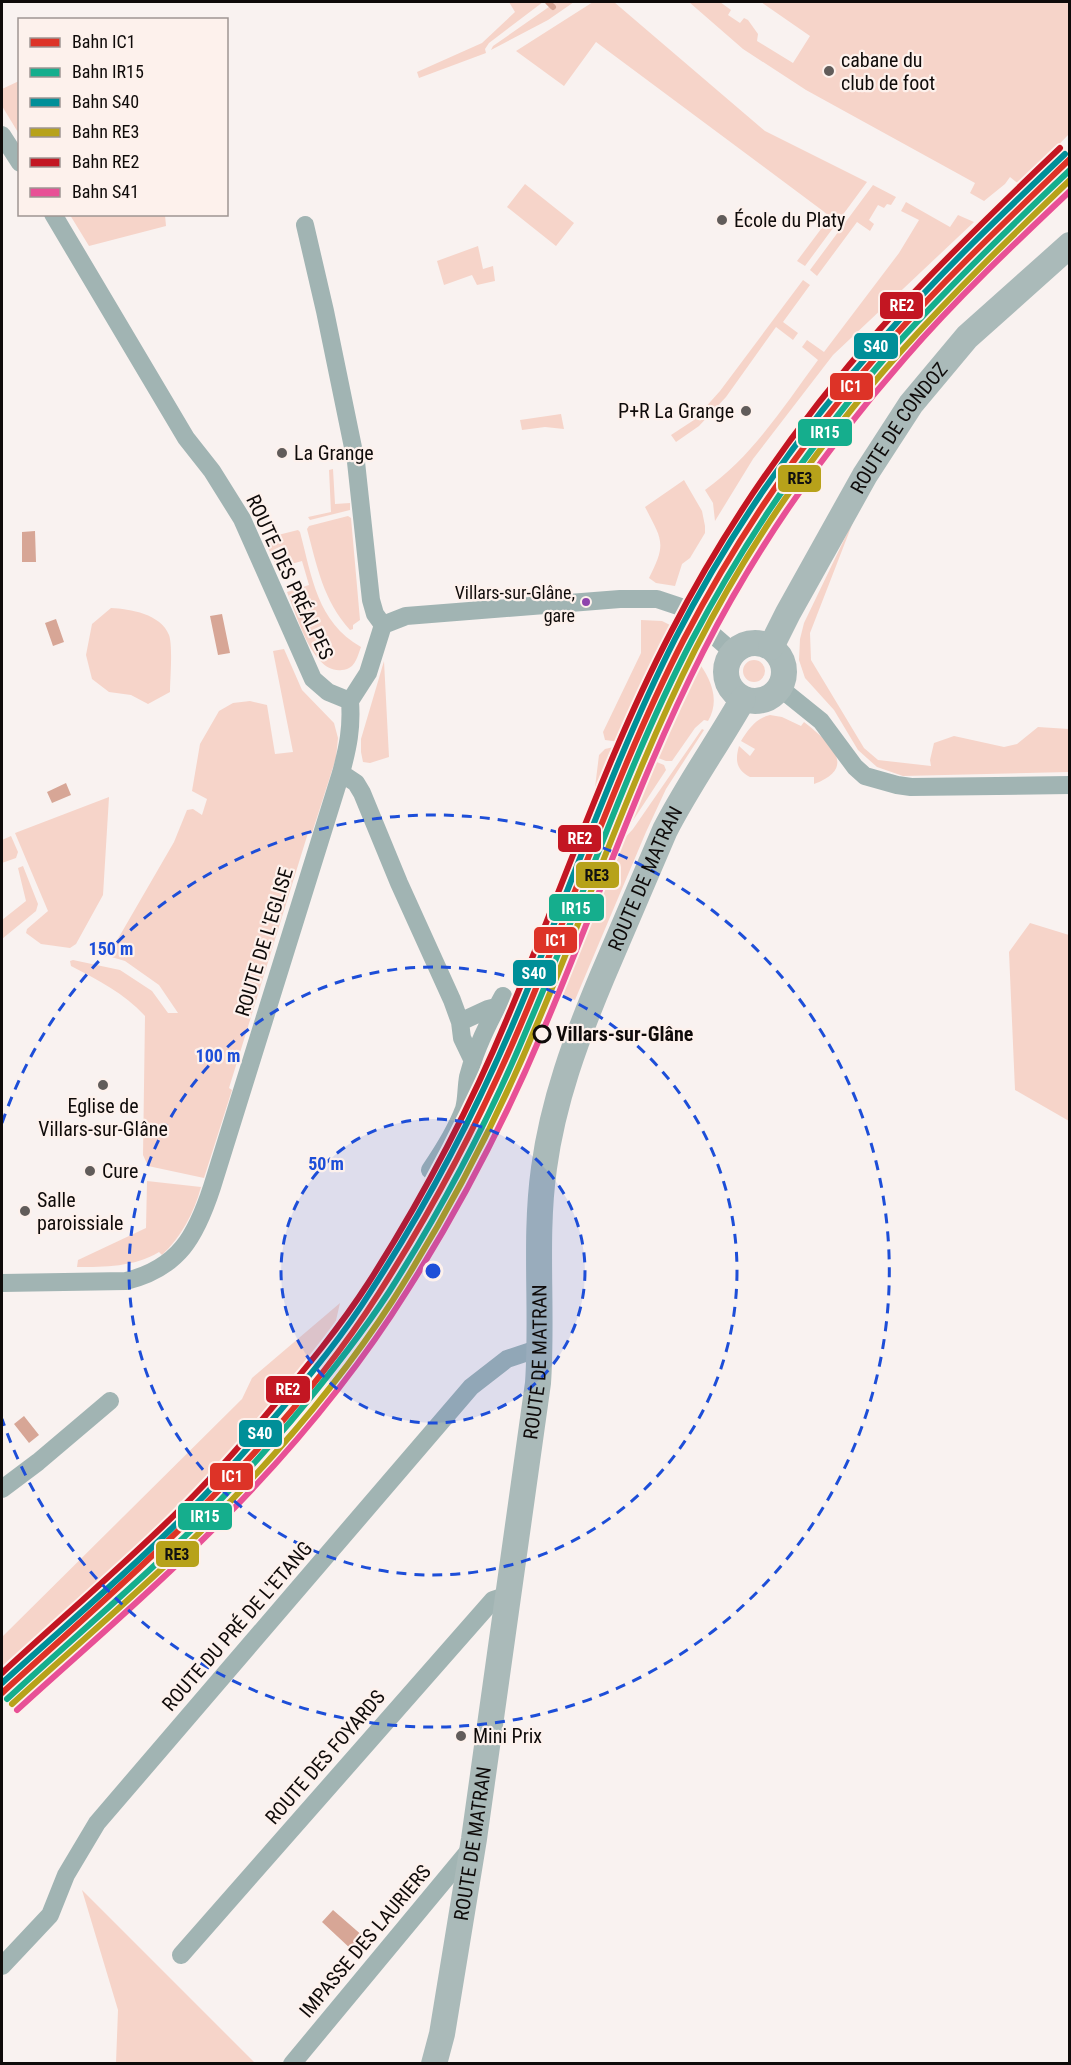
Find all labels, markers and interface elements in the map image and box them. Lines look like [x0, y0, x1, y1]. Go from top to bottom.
legend [18, 18, 228, 216]
text: Bahn IC1 [72, 31, 136, 52]
place label: cabane du club de foot [841, 48, 935, 95]
text: Bahn IR15 [72, 61, 144, 82]
marker: cabane du club de foot [822, 64, 836, 78]
text: Bahn S40 [72, 91, 139, 112]
text: Bahn RE3 [72, 121, 139, 142]
text: Bahn RE2 [72, 151, 139, 172]
text: Bahn S41 [72, 181, 139, 202]
place label: École du Platy [734, 208, 845, 232]
marker: École du Platy [715, 213, 729, 227]
line badge: RE2 [879, 291, 924, 320]
text: RE2 [890, 296, 914, 315]
line badge: S40 [853, 332, 899, 360]
text: S40 [864, 337, 888, 356]
street label: ROUTE DE CONDOZ [845, 358, 953, 498]
line badge: IC1 [829, 372, 874, 401]
text: IC1 [840, 377, 862, 396]
place label: P+R La Grange [618, 399, 734, 423]
marker: P+R La Grange [739, 404, 753, 418]
line badge: IR15 [797, 418, 853, 447]
text: IR15 [810, 423, 840, 442]
place label: La Grange [294, 441, 374, 465]
marker: La Grange [275, 446, 289, 460]
line badge: RE3 [777, 464, 822, 493]
text: RE3 [788, 469, 812, 488]
street label: ROUTE DES PRÉALPES [241, 491, 339, 663]
place label: Villars-sur-Glâne, gare [455, 582, 575, 626]
marker: Villars-sur-Glâne, gare [580, 596, 592, 608]
street label: ROUTE DE MATRAN [603, 802, 687, 954]
line badge: RE2 [557, 824, 602, 853]
text: RE2 [568, 829, 592, 848]
line badge: RE3 [575, 861, 620, 889]
street label: ROUTE DE L'EGLISE [230, 865, 298, 1019]
text: RE3 [585, 866, 609, 885]
line badge: IR15 [548, 893, 605, 922]
text: IR15 [561, 899, 591, 918]
line badge: IC1 [533, 926, 578, 954]
text: IC1 [545, 931, 567, 950]
text: 150 m [89, 938, 133, 959]
line badge: S40 [512, 959, 557, 987]
text: S40 [522, 964, 546, 983]
place label: Villars-sur-Glâne [556, 1022, 693, 1046]
marker: Villars-sur-Glâne [533, 1025, 551, 1043]
text: 100 m [196, 1045, 240, 1066]
marker: Eglise de Villars-sur-Glâne [96, 1078, 110, 1092]
place label: Eglise de Villars-sur-Glâne [38, 1094, 168, 1141]
text: 50 m [308, 1153, 344, 1174]
place label: Cure [102, 1159, 138, 1183]
marker: Cure [83, 1164, 97, 1178]
place label: Salle paroissiale [37, 1188, 123, 1235]
marker: Salle paroissiale [18, 1204, 32, 1218]
centre of rings [423, 1261, 443, 1281]
street label: ROUTE DE MATRAN [518, 1284, 552, 1441]
line badge: RE2 [265, 1375, 311, 1404]
text: RE2 [276, 1380, 300, 1399]
line badge: S40 [238, 1419, 283, 1448]
text: S40 [248, 1424, 272, 1443]
line badge: IC1 [209, 1462, 254, 1491]
text: IC1 [221, 1467, 243, 1486]
line badge: IR15 [177, 1502, 233, 1531]
text: IR15 [190, 1507, 220, 1526]
street label: ROUTE DU PRÉ DE L'ETANG [157, 1536, 317, 1716]
line badge: RE3 [155, 1540, 200, 1568]
text: RE3 [165, 1545, 189, 1564]
street label: ROUTE DES FOYARDS [260, 1685, 390, 1829]
place label: Mini Prix [473, 1724, 542, 1748]
marker: Mini Prix [454, 1729, 468, 1743]
street label: ROUTE DE MATRAN [449, 1765, 496, 1922]
street label: IMPASSE DES LAURIERS [294, 1860, 436, 2022]

